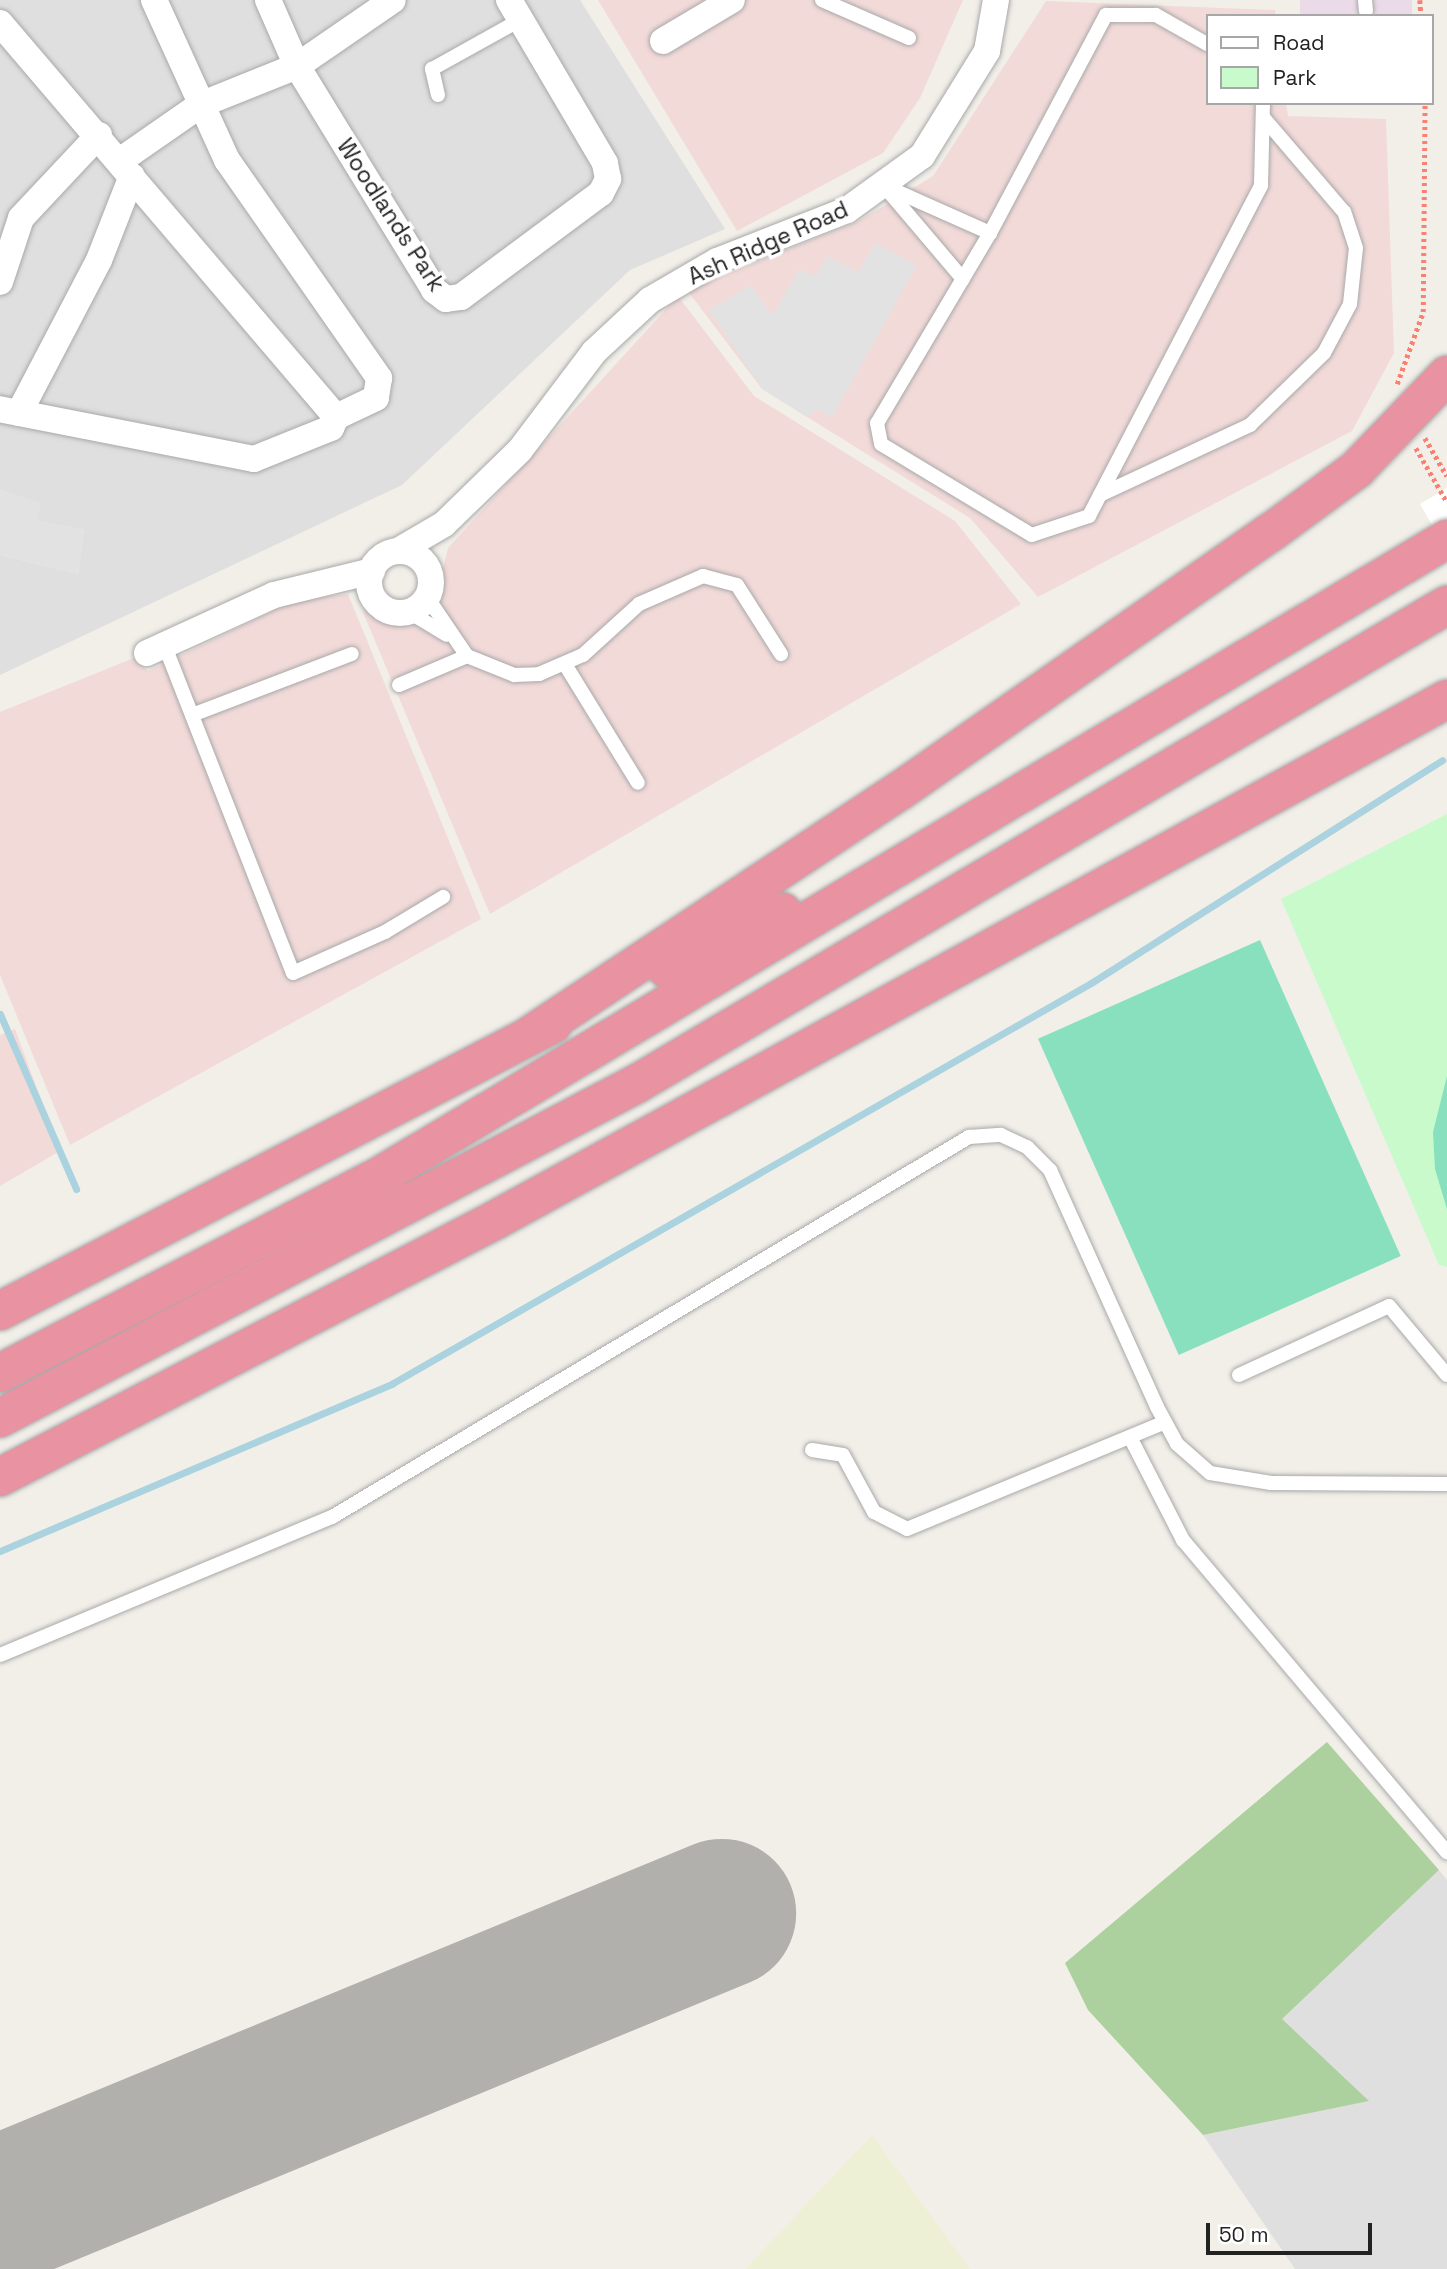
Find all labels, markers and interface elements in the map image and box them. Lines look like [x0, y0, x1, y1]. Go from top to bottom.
legend [1206, 14, 1433, 105]
text: Road [1273, 29, 1325, 56]
text: Park [1273, 64, 1317, 91]
street label: Woodlands Park [331, 133, 451, 297]
street label: Ash Ridge Road [684, 195, 852, 291]
scale bar [1209, 2210, 1375, 2254]
text: 50 m [1219, 2221, 1269, 2248]

